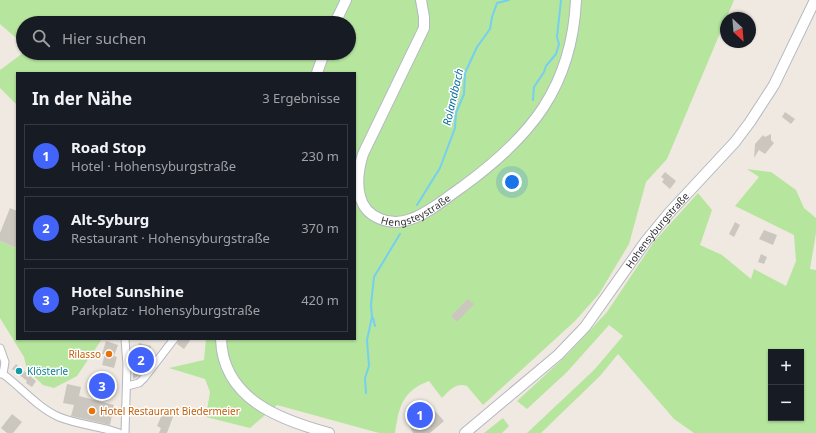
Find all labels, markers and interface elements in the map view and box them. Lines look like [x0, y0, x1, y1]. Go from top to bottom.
north arrow [720, 12, 756, 48]
search box [16, 16, 356, 60]
icon: search [30, 27, 52, 49]
text: Hier suchen [62, 28, 146, 48]
water label: Rolandbach [439, 67, 466, 127]
text: In der Nähe [32, 87, 132, 110]
text: 3 Ergebnisse [262, 89, 340, 107]
text: Road Stop [71, 137, 146, 157]
text: 1 [42, 147, 50, 165]
text: 230 m [301, 147, 339, 165]
text: Hotel · Hohensyburgstraße [71, 157, 236, 175]
your location [502, 172, 522, 192]
street label: Hohensyburgstraße [622, 189, 692, 271]
street label: Hengsteystraße [379, 191, 453, 229]
text: Alt-Syburg [71, 209, 149, 229]
text: 2 [42, 219, 50, 237]
text: 370 m [301, 219, 339, 237]
text: Restaurant · Hohensyburgstraße [71, 229, 270, 247]
text: Hotel Sunshine [71, 281, 184, 301]
text: 3 [42, 291, 50, 309]
text: 420 m [301, 291, 339, 309]
text: Parkplatz · Hohensyburgstraße [71, 301, 260, 319]
pin: 2 [128, 345, 154, 375]
place label: Rilasso [68, 347, 101, 361]
marker: Rilasso [104, 349, 114, 359]
map controls [768, 349, 804, 421]
button: + [768, 349, 804, 385]
place label: Klösterle [27, 364, 69, 378]
marker: Klösterle [14, 366, 24, 376]
pin: 3 [89, 371, 115, 401]
button: − [768, 385, 804, 421]
pin: 1 [407, 400, 433, 430]
place label: Hotel Restaurant Biedermeier [100, 404, 240, 418]
marker: Hotel Restaurant Biedermeier [87, 406, 97, 416]

